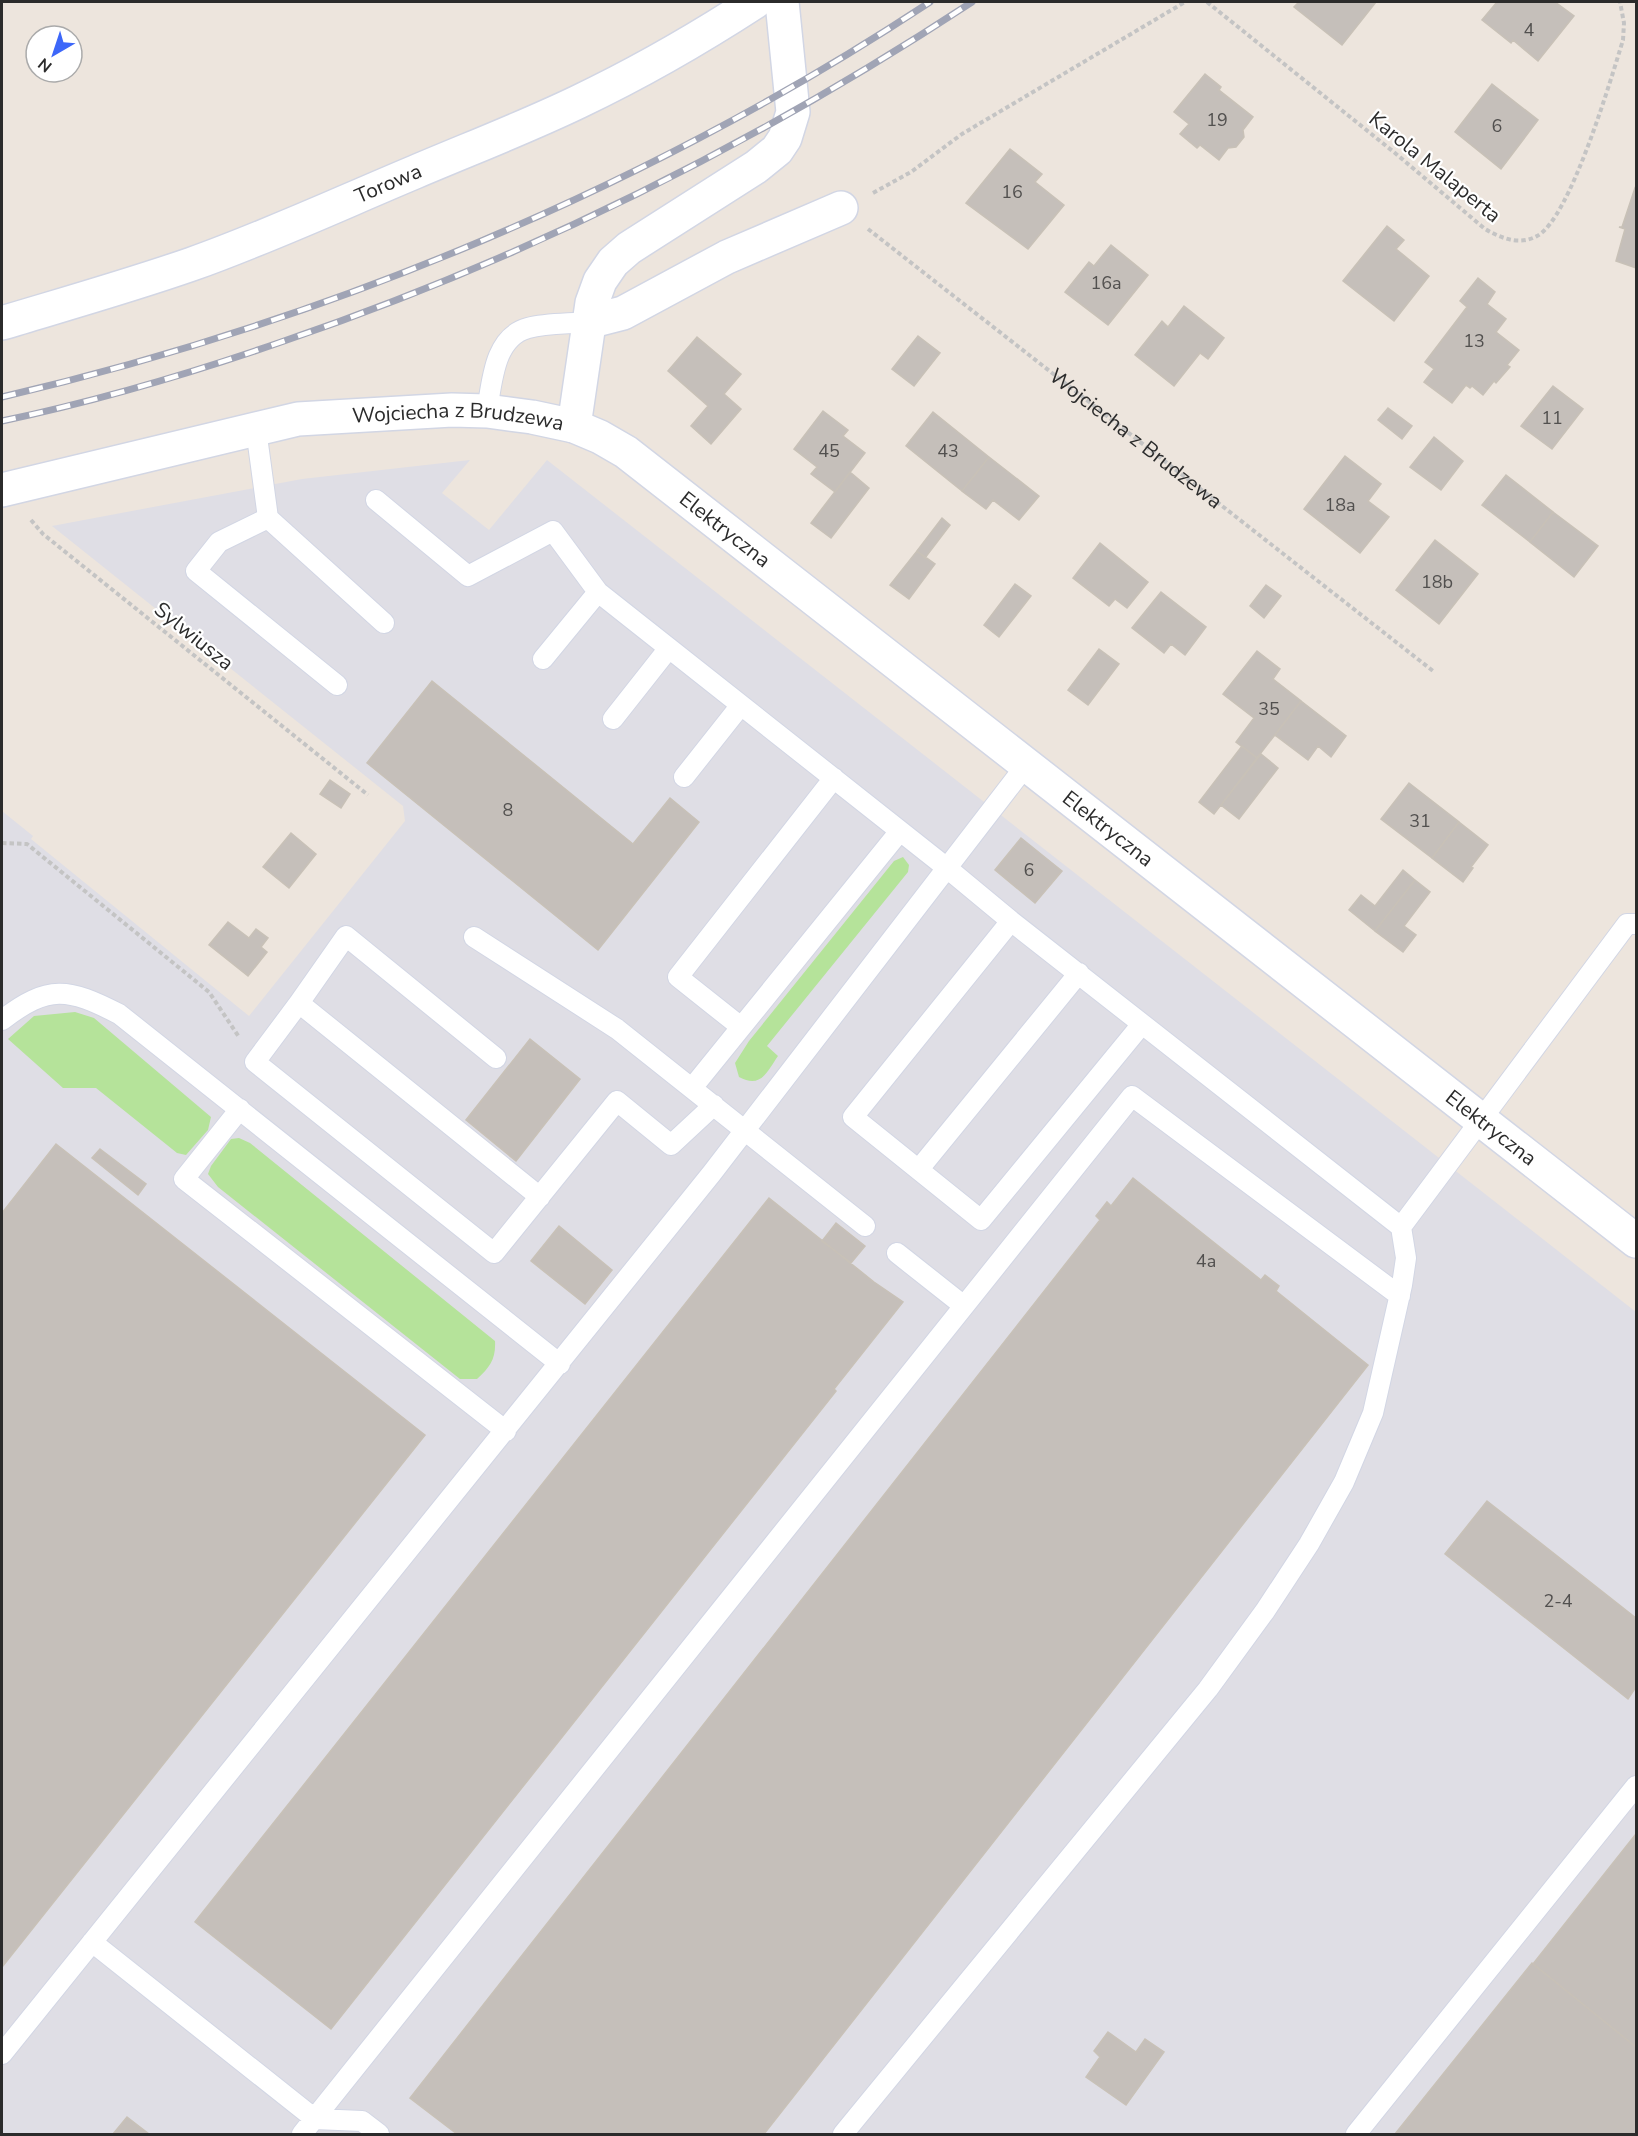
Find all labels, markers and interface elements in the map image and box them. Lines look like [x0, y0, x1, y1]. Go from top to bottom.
house number: 4 [1524, 18, 1535, 42]
north arrow [24, 24, 84, 84]
text: N [34, 53, 57, 77]
street label: Karola Malaperta [1363, 105, 1507, 229]
house number: 19 [1206, 108, 1228, 132]
house number: 6 [1492, 114, 1502, 138]
street label: Torowa [350, 157, 426, 210]
house number: 16 [1001, 180, 1023, 204]
house number: 16a [1090, 271, 1122, 295]
house number: 13 [1463, 329, 1485, 353]
street label: Wojciecha z Brudzewa [1043, 362, 1228, 515]
street label: Wojciecha z Brudzewa [351, 396, 566, 437]
house number: 11 [1541, 406, 1563, 430]
house number: 45 [818, 439, 840, 463]
house number: 43 [937, 439, 959, 463]
street label: Elektryczna [674, 485, 776, 574]
house number: 18a [1324, 493, 1356, 517]
house number: 18b [1421, 570, 1453, 594]
street label: Sylwiusza [148, 595, 240, 677]
house number: 35 [1258, 697, 1280, 721]
street label: Elektryczna [1057, 784, 1159, 873]
house number: 8 [503, 798, 513, 822]
house number: 31 [1409, 809, 1431, 833]
house number: 6 [1024, 858, 1034, 882]
street label: Elektryczna [1440, 1083, 1542, 1172]
house number: 4a [1196, 1249, 1216, 1273]
house number: 2-4 [1543, 1589, 1573, 1613]

